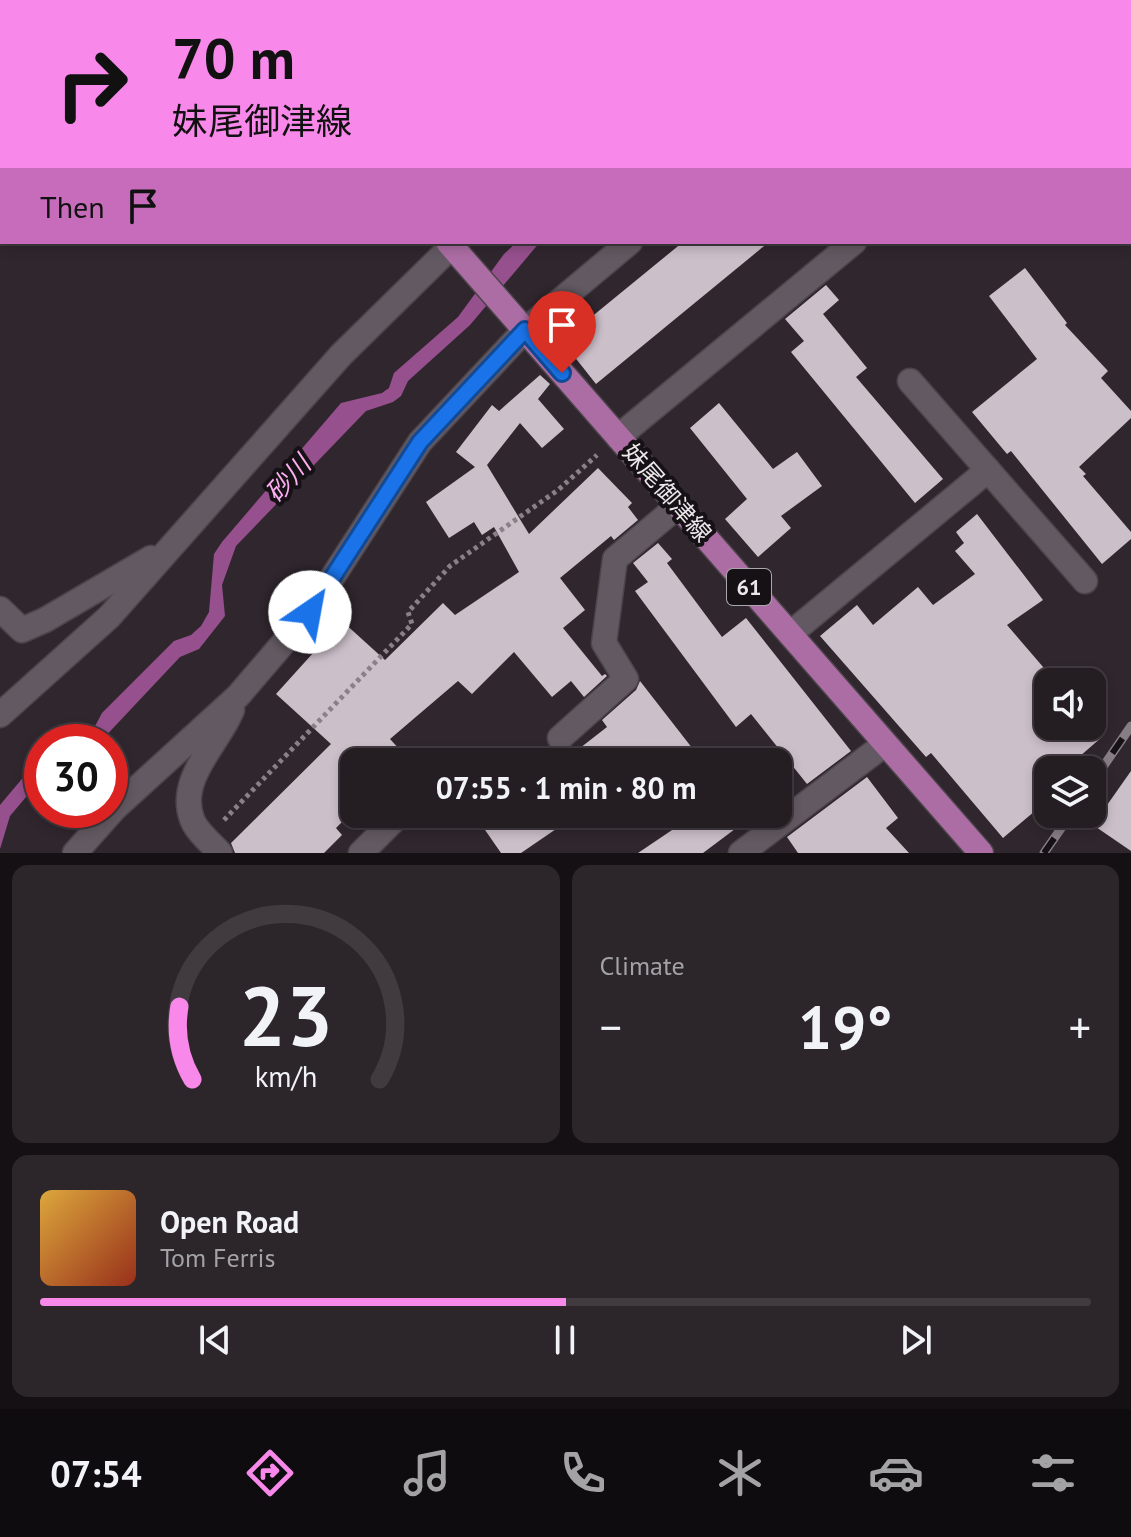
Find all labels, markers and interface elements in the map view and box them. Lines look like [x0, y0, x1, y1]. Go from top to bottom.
text: 70 m [172, 22, 295, 94]
icon: right [40, 32, 144, 136]
text: 妹尾御津線 [172, 97, 352, 144]
icon: arrive [121, 184, 165, 228]
text: Then [40, 187, 105, 226]
pin [528, 291, 596, 373]
icon: arrive [540, 303, 584, 347]
street label: 妹尾御津線 [616, 437, 718, 548]
water label: 砂川 [258, 446, 319, 509]
road number: 61 [727, 569, 771, 605]
position arrow [268, 570, 352, 654]
map controls [1034, 668, 1106, 828]
button: sound [1034, 668, 1106, 740]
speed limit sign: 30 [24, 724, 128, 828]
button: layers [1034, 756, 1106, 828]
text: 07:55 · 1 min · 80 m [436, 768, 696, 807]
text: Climate [600, 949, 685, 982]
text: 23 [239, 961, 333, 1069]
text: 19° [798, 988, 892, 1066]
text: − [600, 998, 622, 1055]
text: + [1069, 998, 1091, 1055]
text: km/h [254, 1058, 317, 1095]
text: Open Road [160, 1202, 299, 1241]
text: Tom Ferris [160, 1241, 275, 1274]
icon: previous [193, 1318, 237, 1362]
icon: pause [543, 1318, 587, 1362]
icon: next [894, 1318, 938, 1362]
icon: directions [242, 1445, 298, 1501]
icon: music [399, 1445, 455, 1501]
icon: phone [555, 1445, 611, 1501]
icon: climate [712, 1445, 768, 1501]
icon: car [868, 1445, 924, 1501]
icon: filters [1025, 1445, 1081, 1501]
text: 07:54 [50, 1450, 142, 1497]

